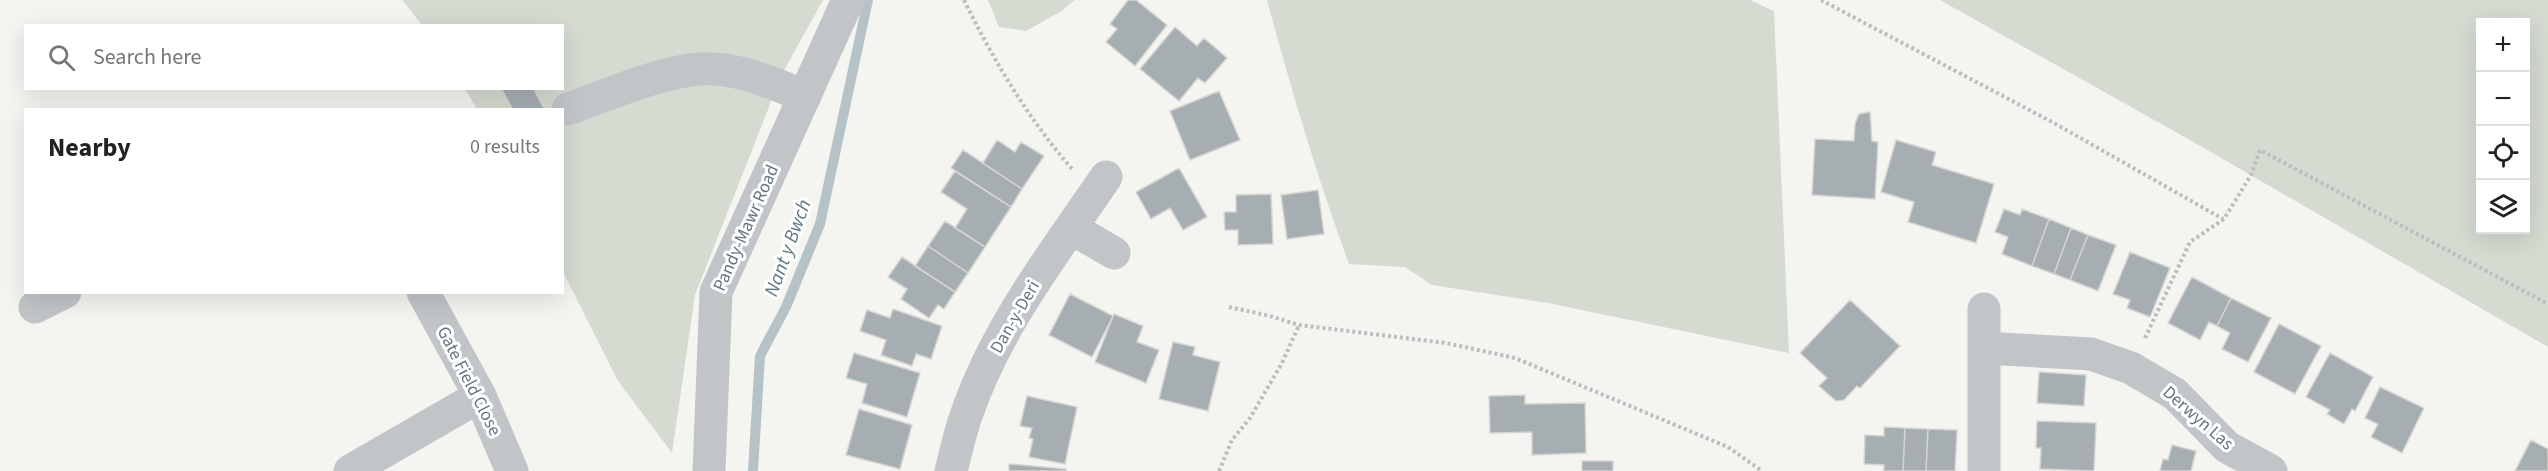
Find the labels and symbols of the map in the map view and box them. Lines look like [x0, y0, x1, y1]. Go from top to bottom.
street label: Pandy-Mawr Road [707, 161, 785, 295]
water label: Nant y Bwch [757, 196, 819, 300]
street label: Dan-y-Deri [984, 276, 1046, 358]
street label: Gate Field Close [431, 322, 507, 440]
street label: Derwyn Las [2157, 380, 2239, 456]

